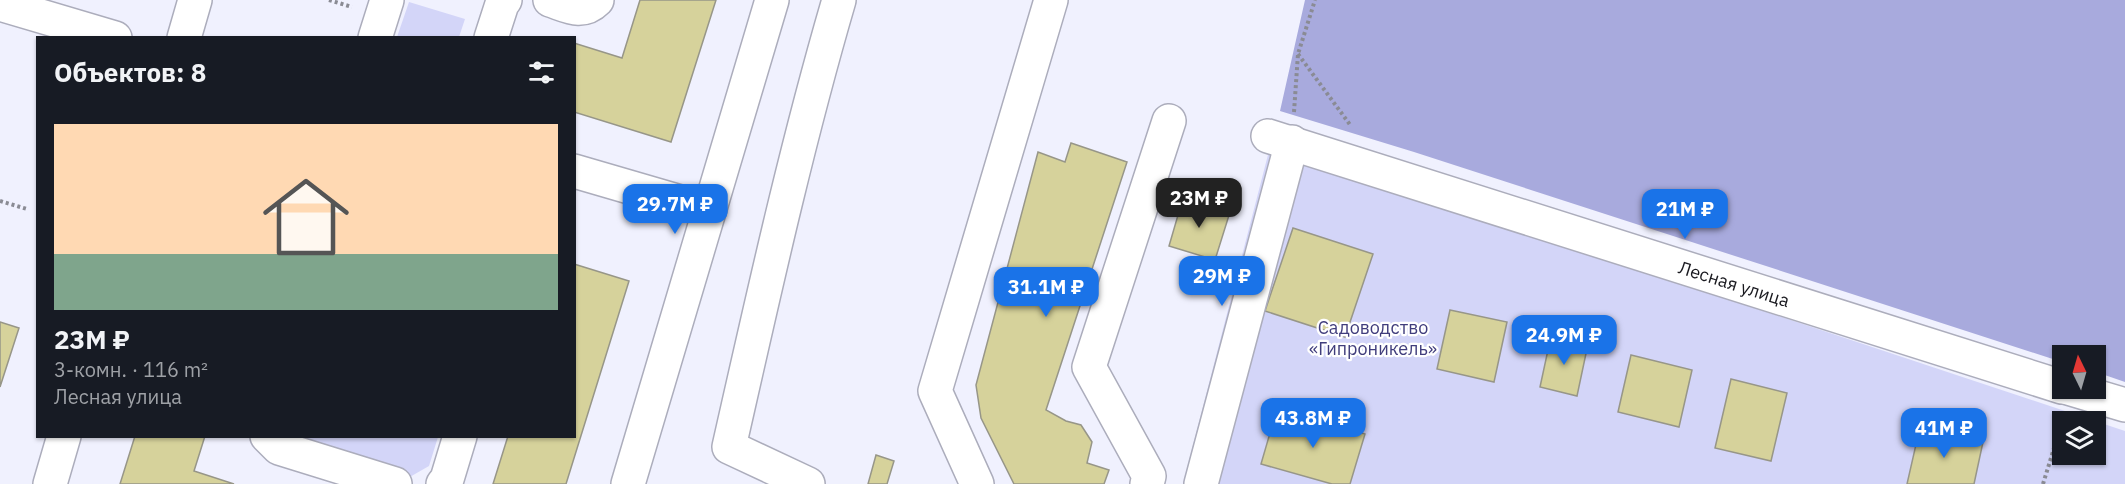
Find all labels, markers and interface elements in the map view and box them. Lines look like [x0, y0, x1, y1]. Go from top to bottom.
text: Объектов: 8 [54, 55, 206, 89]
icon: filters [525, 56, 558, 89]
icon: home [252, 163, 360, 271]
pin: 23M ₽ [1157, 178, 1241, 229]
pin: 29.7M ₽ [620, 184, 730, 235]
text: 23M ₽ [1170, 184, 1228, 211]
pin: 21M ₽ [1643, 189, 1727, 240]
text: 29.7M ₽ [637, 190, 713, 217]
text: 21M ₽ [1656, 195, 1714, 222]
street label: Лесная улица [1676, 255, 1793, 312]
pin: 29M ₽ [1180, 256, 1264, 307]
text: 29M ₽ [1193, 262, 1251, 289]
pin: 31.1M ₽ [991, 267, 1101, 318]
text: 31.1M ₽ [1008, 273, 1084, 300]
pin: 24.9M ₽ [1509, 315, 1619, 366]
park label: Садоводство «Гипроникель» [1309, 316, 1437, 360]
text: 24.9M ₽ [1526, 321, 1602, 348]
text: 23M ₽ [54, 322, 130, 356]
north arrow [2052, 345, 2106, 399]
map controls [2052, 345, 2106, 465]
text: 3-комн. · 116 m² [54, 356, 208, 383]
text: Лесная улица [54, 383, 182, 410]
pin: 43.8M ₽ [1258, 398, 1368, 449]
text: 43.8M ₽ [1275, 404, 1351, 431]
pin: 41M ₽ [1902, 408, 1986, 459]
button: layers [2052, 411, 2106, 465]
text: 41M ₽ [1915, 414, 1973, 441]

